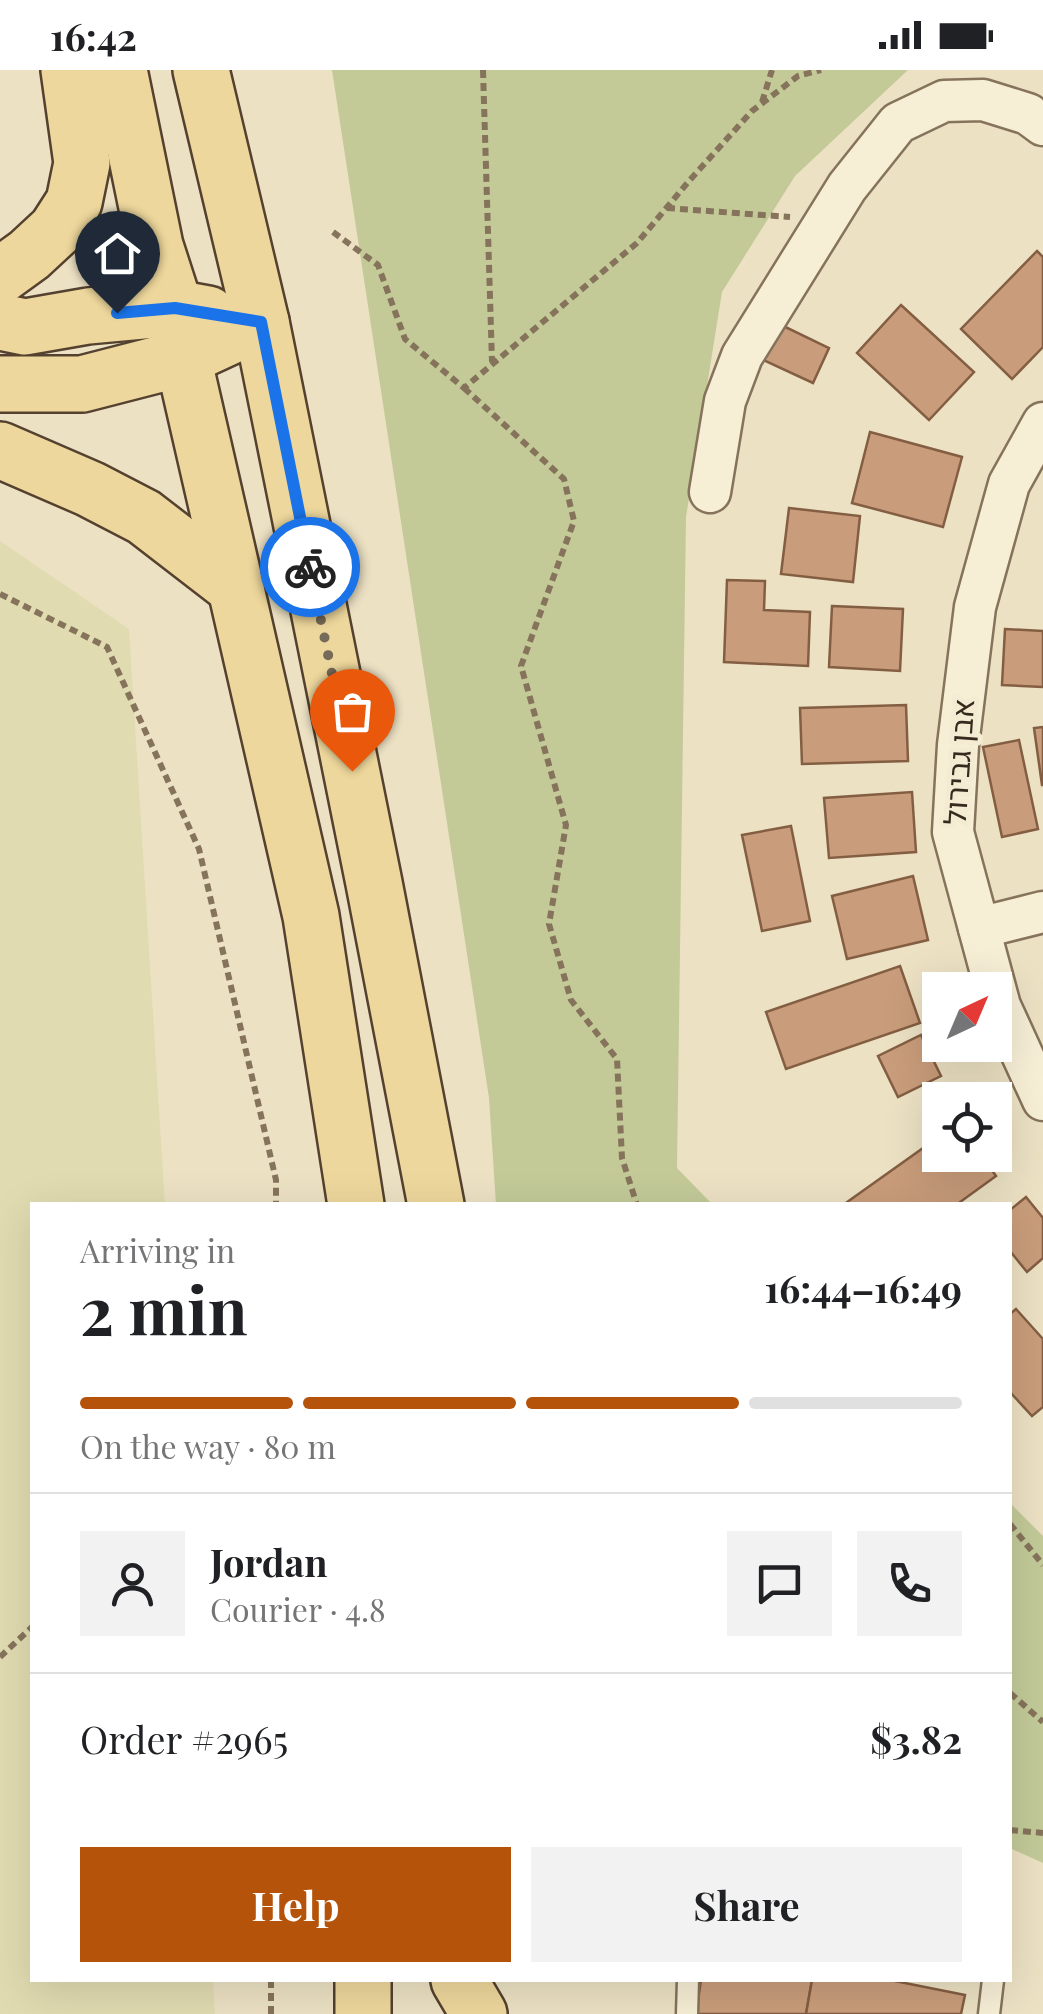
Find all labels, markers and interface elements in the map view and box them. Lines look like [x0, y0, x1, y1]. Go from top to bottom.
text: 16:42 [50, 10, 137, 61]
pin [75, 211, 160, 314]
icon: home [90, 226, 145, 281]
courier [260, 517, 360, 617]
icon: bike [283, 540, 338, 595]
pin [310, 669, 395, 772]
icon: bag [325, 684, 380, 739]
street label: אבן גבירול [934, 697, 982, 826]
north arrow [922, 972, 1012, 1062]
map controls [922, 972, 1012, 1172]
button: locate [922, 1082, 1012, 1172]
text: Arriving in [80, 1228, 235, 1271]
text: 16:44–16:49 [764, 1262, 962, 1313]
text: 2 min [80, 1265, 248, 1351]
text: On the way · 80 m [80, 1424, 336, 1467]
button: person [80, 1531, 185, 1636]
button: chat [727, 1531, 832, 1636]
button: phone [857, 1531, 962, 1636]
text: Jordan [210, 1536, 328, 1587]
text: Courier · 4.8 [210, 1587, 386, 1630]
text: Order #2965 [80, 1713, 288, 1764]
text: $3.82 [870, 1713, 962, 1764]
button: Help [80, 1847, 511, 1962]
button: Share [531, 1847, 962, 1962]

